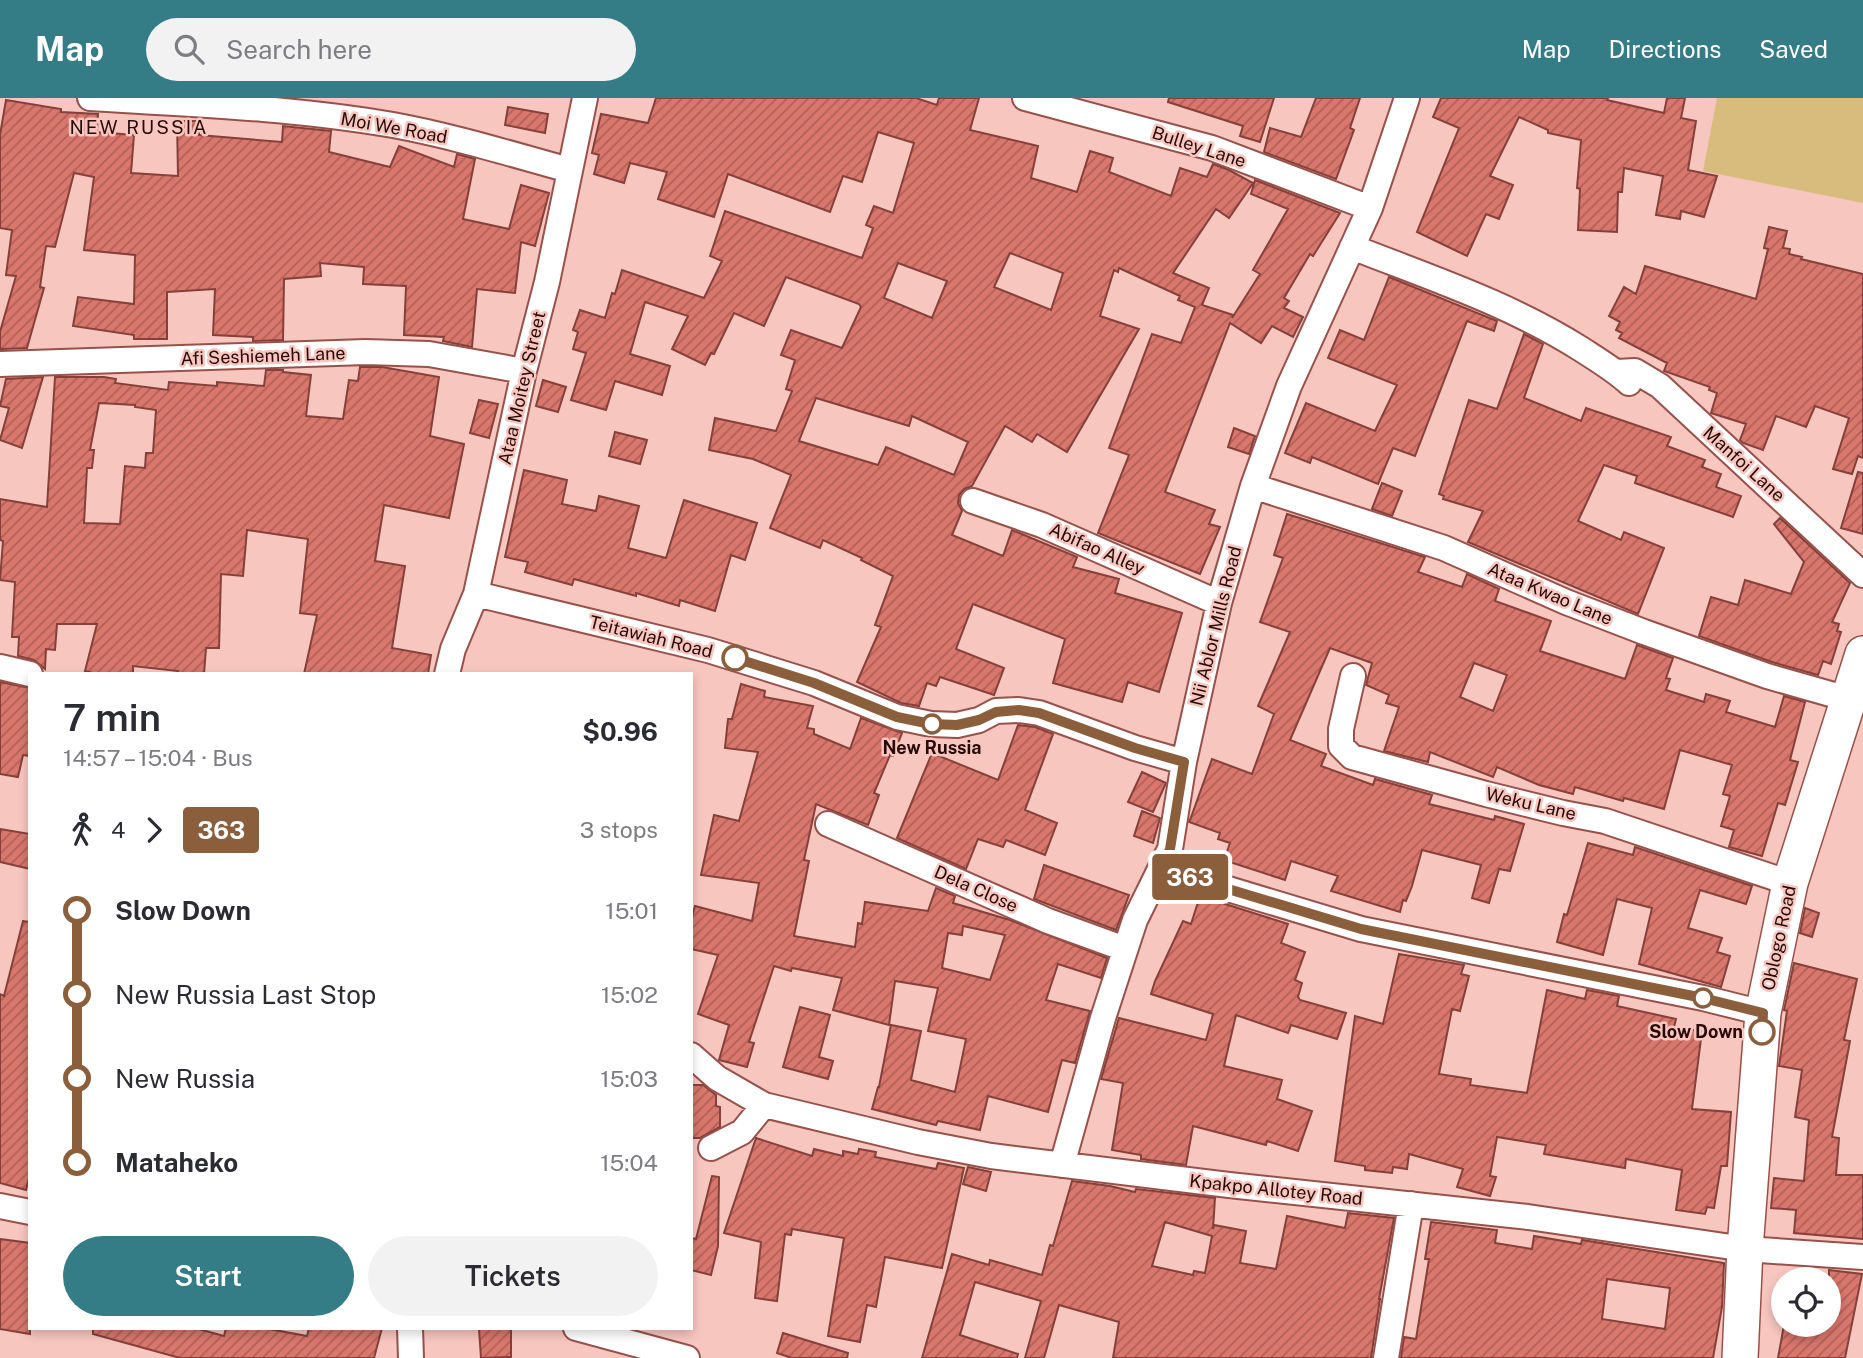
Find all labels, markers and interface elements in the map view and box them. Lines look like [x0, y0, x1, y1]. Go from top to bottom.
search box [146, 18, 636, 81]
text: Map [35, 30, 104, 68]
icon: search [170, 30, 208, 68]
text: Search here [226, 34, 372, 65]
text: Map [1522, 35, 1571, 63]
text: Directions [1609, 35, 1721, 63]
text: Saved [1759, 35, 1828, 63]
street label: Moi We Road [339, 108, 449, 147]
district label: NEW RUSSIA [69, 116, 209, 138]
street label: Bulley Lane [1150, 121, 1249, 172]
street label: Ataa Moitey Street [494, 309, 549, 467]
street label: Afi Seshiemeh Lane [180, 342, 346, 369]
street label: Manfoi Lane [1699, 422, 1789, 506]
street label: Abifao Alley [1046, 518, 1148, 579]
street label: Nii Ablor Mills Road [1185, 544, 1246, 708]
street label: Ataa Kwao Lane [1485, 558, 1616, 629]
street label: Teitawiah Road [587, 611, 715, 662]
unlabelled marker [722, 645, 748, 671]
text: 7 min [63, 695, 161, 740]
marker: New Russia [922, 714, 942, 734]
text: $0.96 [582, 716, 658, 747]
place label: New Russia [882, 737, 982, 758]
text: 14:57 – 15:04 · Bus [63, 744, 253, 771]
street label: Weku Lane [1484, 783, 1578, 824]
icon: walk [63, 811, 101, 849]
icon: forward [135, 811, 173, 849]
text: 4 [111, 816, 125, 843]
text: 363 [197, 816, 245, 844]
text: 3 stops [580, 816, 658, 843]
line badge: 363 [1150, 854, 1230, 900]
street label: Dela Close [931, 861, 1021, 916]
text: 363 [1166, 863, 1214, 891]
street label: Oblogo Road [1757, 883, 1800, 992]
text: Slow Down [115, 895, 251, 926]
text: 15:01 [605, 897, 658, 924]
text: New Russia Last Stop [115, 979, 376, 1010]
text: 15:02 [601, 981, 658, 1008]
unlabelled marker [1693, 988, 1713, 1008]
marker: Slow Down [1749, 1019, 1775, 1045]
place label: Slow Down [1649, 1021, 1743, 1042]
text: New Russia [115, 1063, 255, 1094]
text: 15:03 [600, 1065, 658, 1092]
text: Mataheko [115, 1147, 238, 1178]
text: 15:04 [600, 1149, 658, 1176]
street label: Kpakpo Allotey Road [1188, 1170, 1364, 1209]
button: Start [63, 1236, 354, 1316]
button: Tickets [368, 1236, 658, 1316]
map controls [1771, 1267, 1841, 1337]
button: locate [1771, 1267, 1841, 1337]

